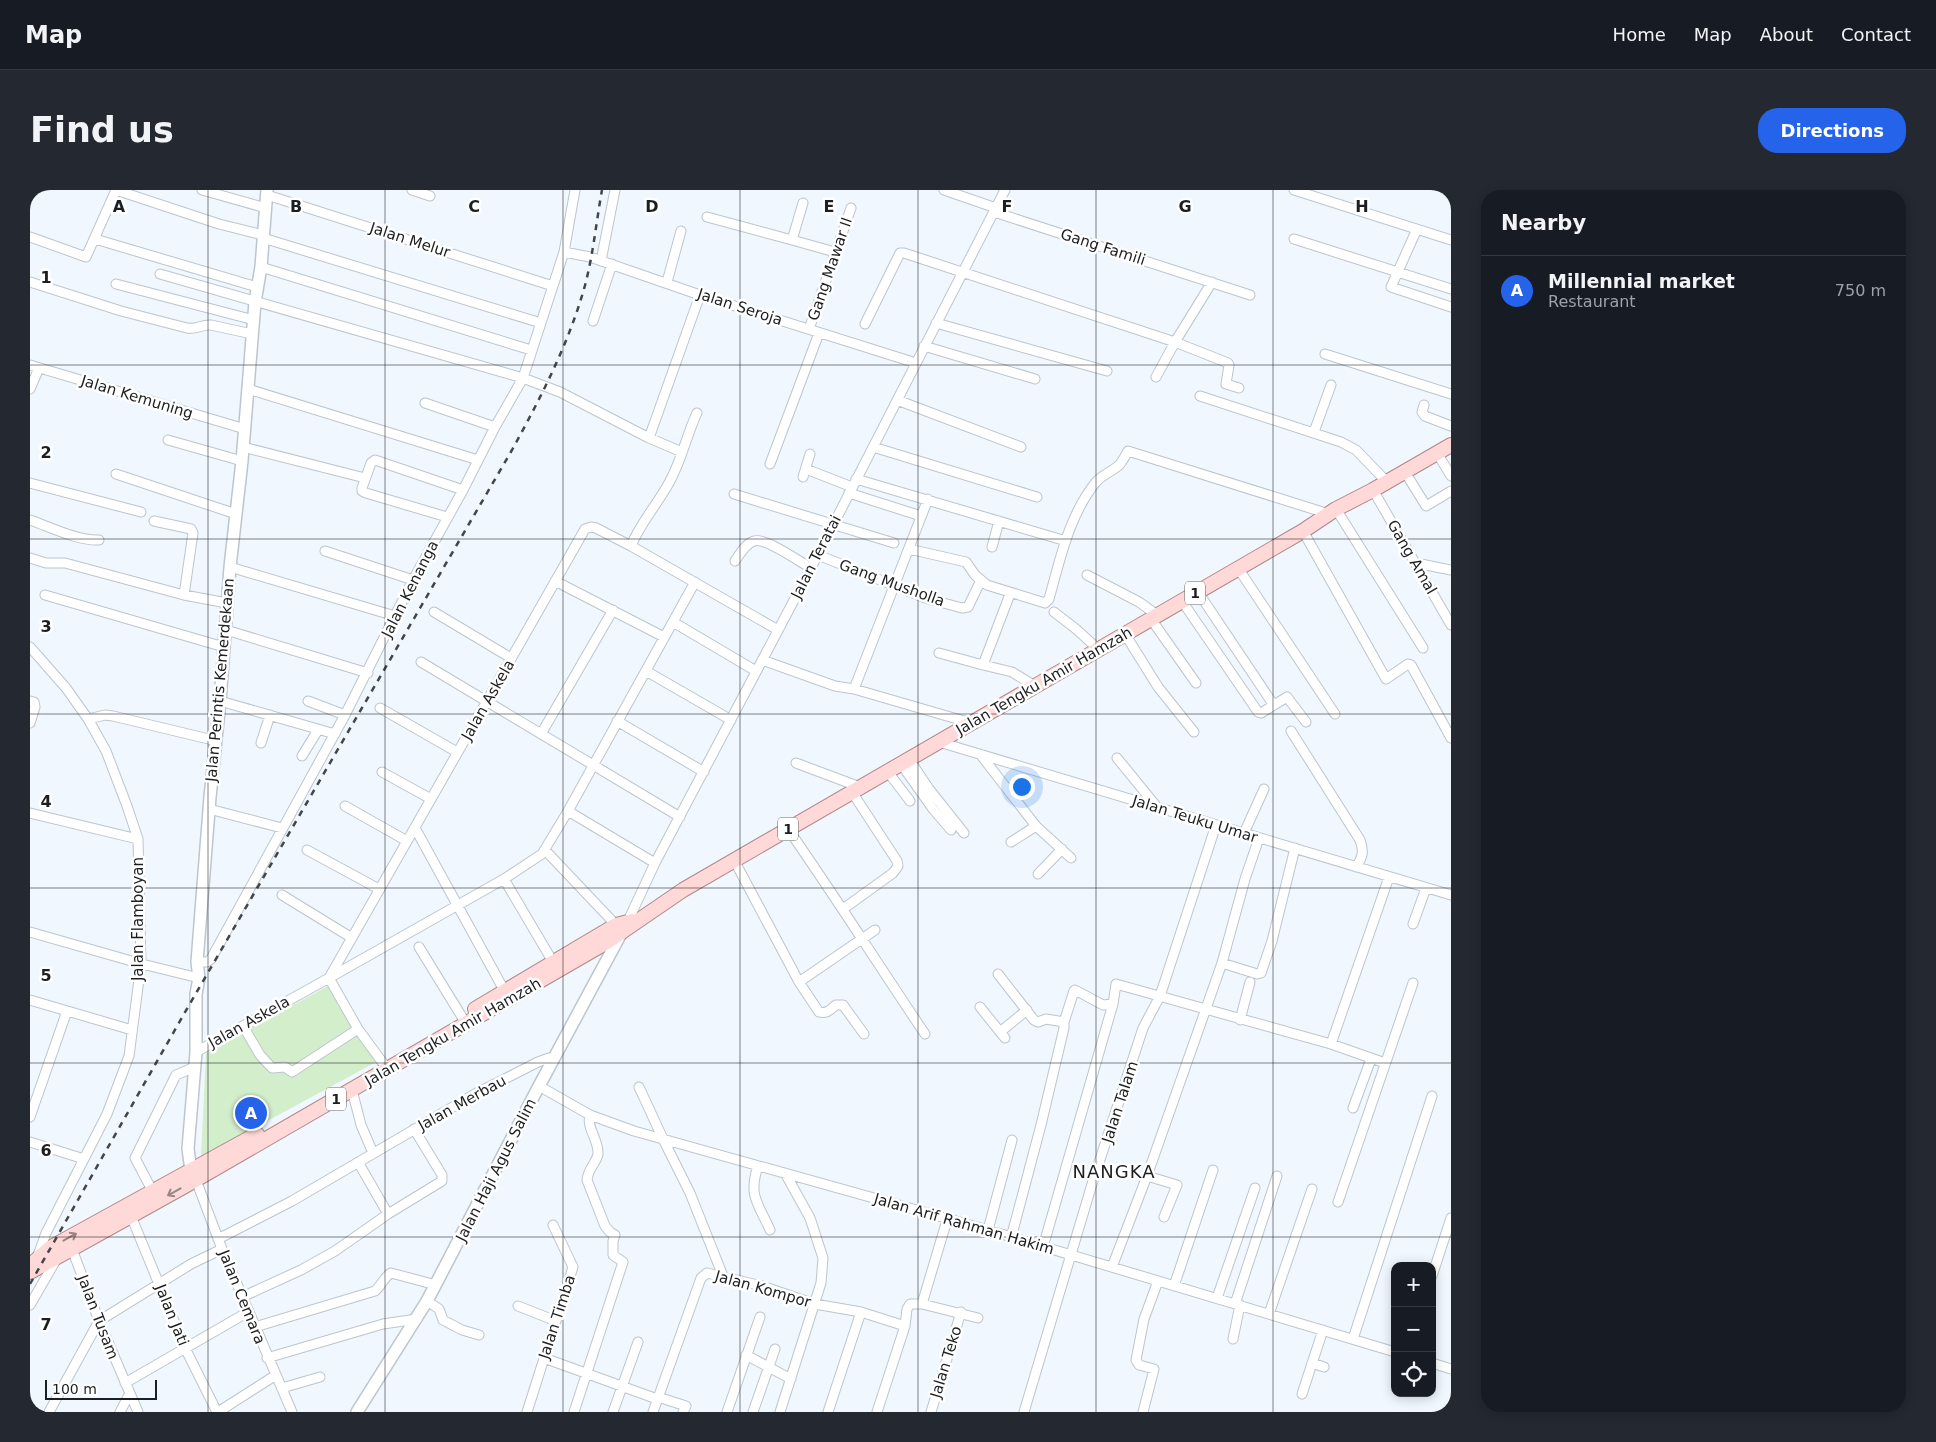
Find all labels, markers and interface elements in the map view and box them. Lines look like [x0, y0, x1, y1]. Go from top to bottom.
text: Map [25, 21, 82, 49]
text: Home [1613, 24, 1666, 45]
text: Map [1694, 24, 1732, 45]
text: About [1760, 24, 1813, 45]
text: Contact [1841, 24, 1911, 45]
button: Directions [1758, 108, 1906, 153]
text: Find us [30, 110, 174, 150]
text: A [113, 197, 126, 216]
text: B [290, 197, 302, 216]
text: C [468, 197, 480, 216]
text: D [645, 197, 659, 216]
text: E [824, 197, 834, 216]
text: F [1002, 197, 1012, 216]
text: G [1178, 197, 1192, 216]
text: H [1355, 197, 1369, 216]
text: Nearby [1501, 211, 1586, 235]
street label: Gang Mawar II [804, 215, 856, 323]
street label: Jalan Melur [367, 218, 453, 262]
street label: Gang Famili [1058, 225, 1148, 269]
text: 1 [40, 268, 52, 287]
text: Millennial market [1548, 270, 1735, 292]
text: A [1511, 281, 1523, 300]
text: 750 m [1835, 281, 1886, 300]
street label: Jalan Seroja [694, 284, 785, 329]
text: Restaurant [1548, 292, 1636, 311]
street label: Jalan Kemuning [78, 371, 195, 423]
text: 2 [40, 443, 52, 462]
street label: Jalan Teratai [787, 512, 845, 603]
street label: Gang Amal [1383, 517, 1441, 597]
street label: Jalan Kenanga [377, 537, 442, 641]
street label: Gang Musholla [837, 556, 947, 610]
street label: Jalan Perintis Kemerdekaan [202, 577, 238, 784]
road number: 1 [1185, 582, 1205, 604]
text: 3 [40, 617, 52, 636]
street label: Jalan Tengku Amir Hamzah [952, 623, 1135, 739]
street label: Jalan Askela [457, 656, 518, 744]
your location [1009, 774, 1035, 800]
street label: Jalan Teuku Umar [1129, 791, 1261, 847]
text: 4 [40, 792, 52, 811]
road number: 1 [778, 818, 798, 840]
street label: Jalan Flamboyan [129, 857, 147, 982]
text: 5 [40, 966, 52, 985]
street label: Jalan Tengku Amir Hamzah [361, 974, 544, 1090]
street label: Jalan Askela [204, 992, 293, 1052]
street label: Jalan Talam [1098, 1059, 1142, 1146]
street label: Jalan Merbau [414, 1071, 509, 1135]
road number: 1 [326, 1088, 346, 1111]
pin: A [235, 1094, 267, 1132]
street label: Jalan Haji Agus Salim [452, 1095, 540, 1246]
text: 6 [40, 1141, 52, 1160]
district label: NANGKA [1073, 1161, 1156, 1182]
one-way arrow [167, 1188, 182, 1198]
street label: Jalan Arif Rahman Hakim [871, 1189, 1056, 1258]
one-way arrow [63, 1232, 78, 1242]
street label: Jalan Cemara [215, 1246, 269, 1347]
map controls [1391, 1262, 1436, 1397]
button: + [1391, 1262, 1436, 1307]
street label: Jalan Kompor [712, 1266, 814, 1312]
street label: Jalan Tusam [73, 1271, 122, 1362]
street label: Jalan Timba [535, 1273, 579, 1362]
street label: Jalan Jati [151, 1281, 193, 1348]
button: − [1391, 1307, 1436, 1352]
text: 7 [40, 1315, 52, 1334]
street label: Jalan Teko [926, 1324, 965, 1401]
button: locate [1391, 1352, 1436, 1397]
scale bar [45, 1377, 158, 1400]
text: 100 m [52, 1381, 97, 1397]

